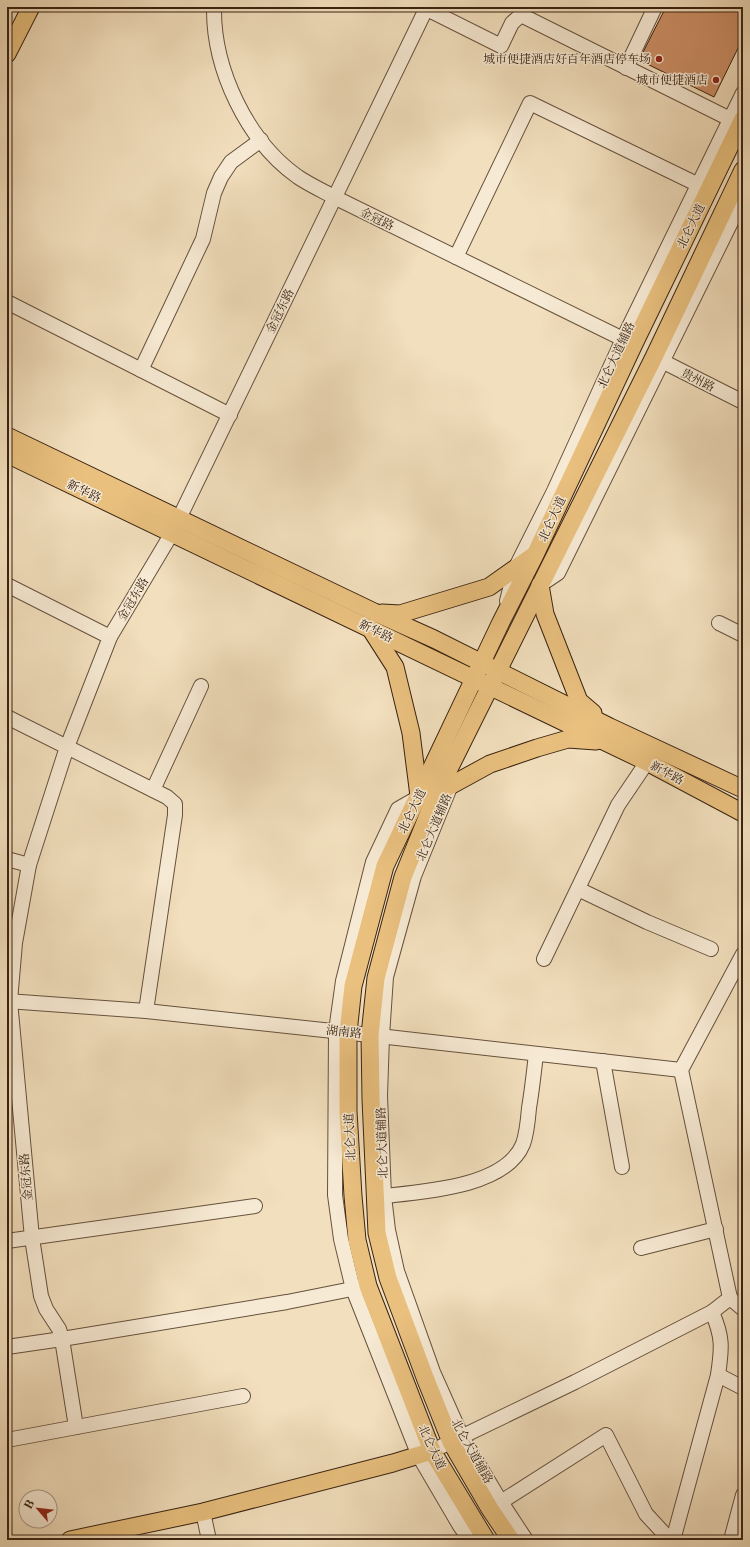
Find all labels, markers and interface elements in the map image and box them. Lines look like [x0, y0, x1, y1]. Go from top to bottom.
place label: 城市便捷酒店好百年酒店停车场 [483, 52, 651, 67]
marker: 城市便捷酒店好百年酒店停车场 [654, 54, 664, 64]
place label: 城市便捷酒店 [636, 73, 708, 88]
marker: 城市便捷酒店 [711, 75, 721, 85]
street label: 北仑大道 [674, 201, 709, 251]
street label: 金冠路 [357, 205, 396, 234]
street label: 金冠东路 [263, 286, 298, 336]
street label: 北仑大道辅路 [594, 319, 638, 391]
street label: 贵州路 [678, 366, 717, 395]
street label: 新华路 [64, 477, 103, 506]
street label: 北仑大道 [536, 494, 569, 544]
street label: 金冠东路 [115, 575, 152, 624]
street label: 新华路 [356, 617, 395, 646]
street label: 新华路 [647, 758, 686, 789]
street label: 北仑大道 [395, 786, 430, 836]
street label: 北仑大道辅路 [413, 791, 455, 863]
street label: 湖南路 [325, 1023, 363, 1042]
street label: 北仑大道辅路 [374, 1107, 391, 1179]
street label: 北仑大道 [342, 1113, 359, 1161]
street label: 金冠东路 [17, 1152, 36, 1202]
street label: 北仑大道辅路 [448, 1416, 496, 1486]
street label: 北仑大道 [415, 1422, 448, 1472]
north arrow [18, 1489, 58, 1529]
text: B [22, 1498, 38, 1512]

